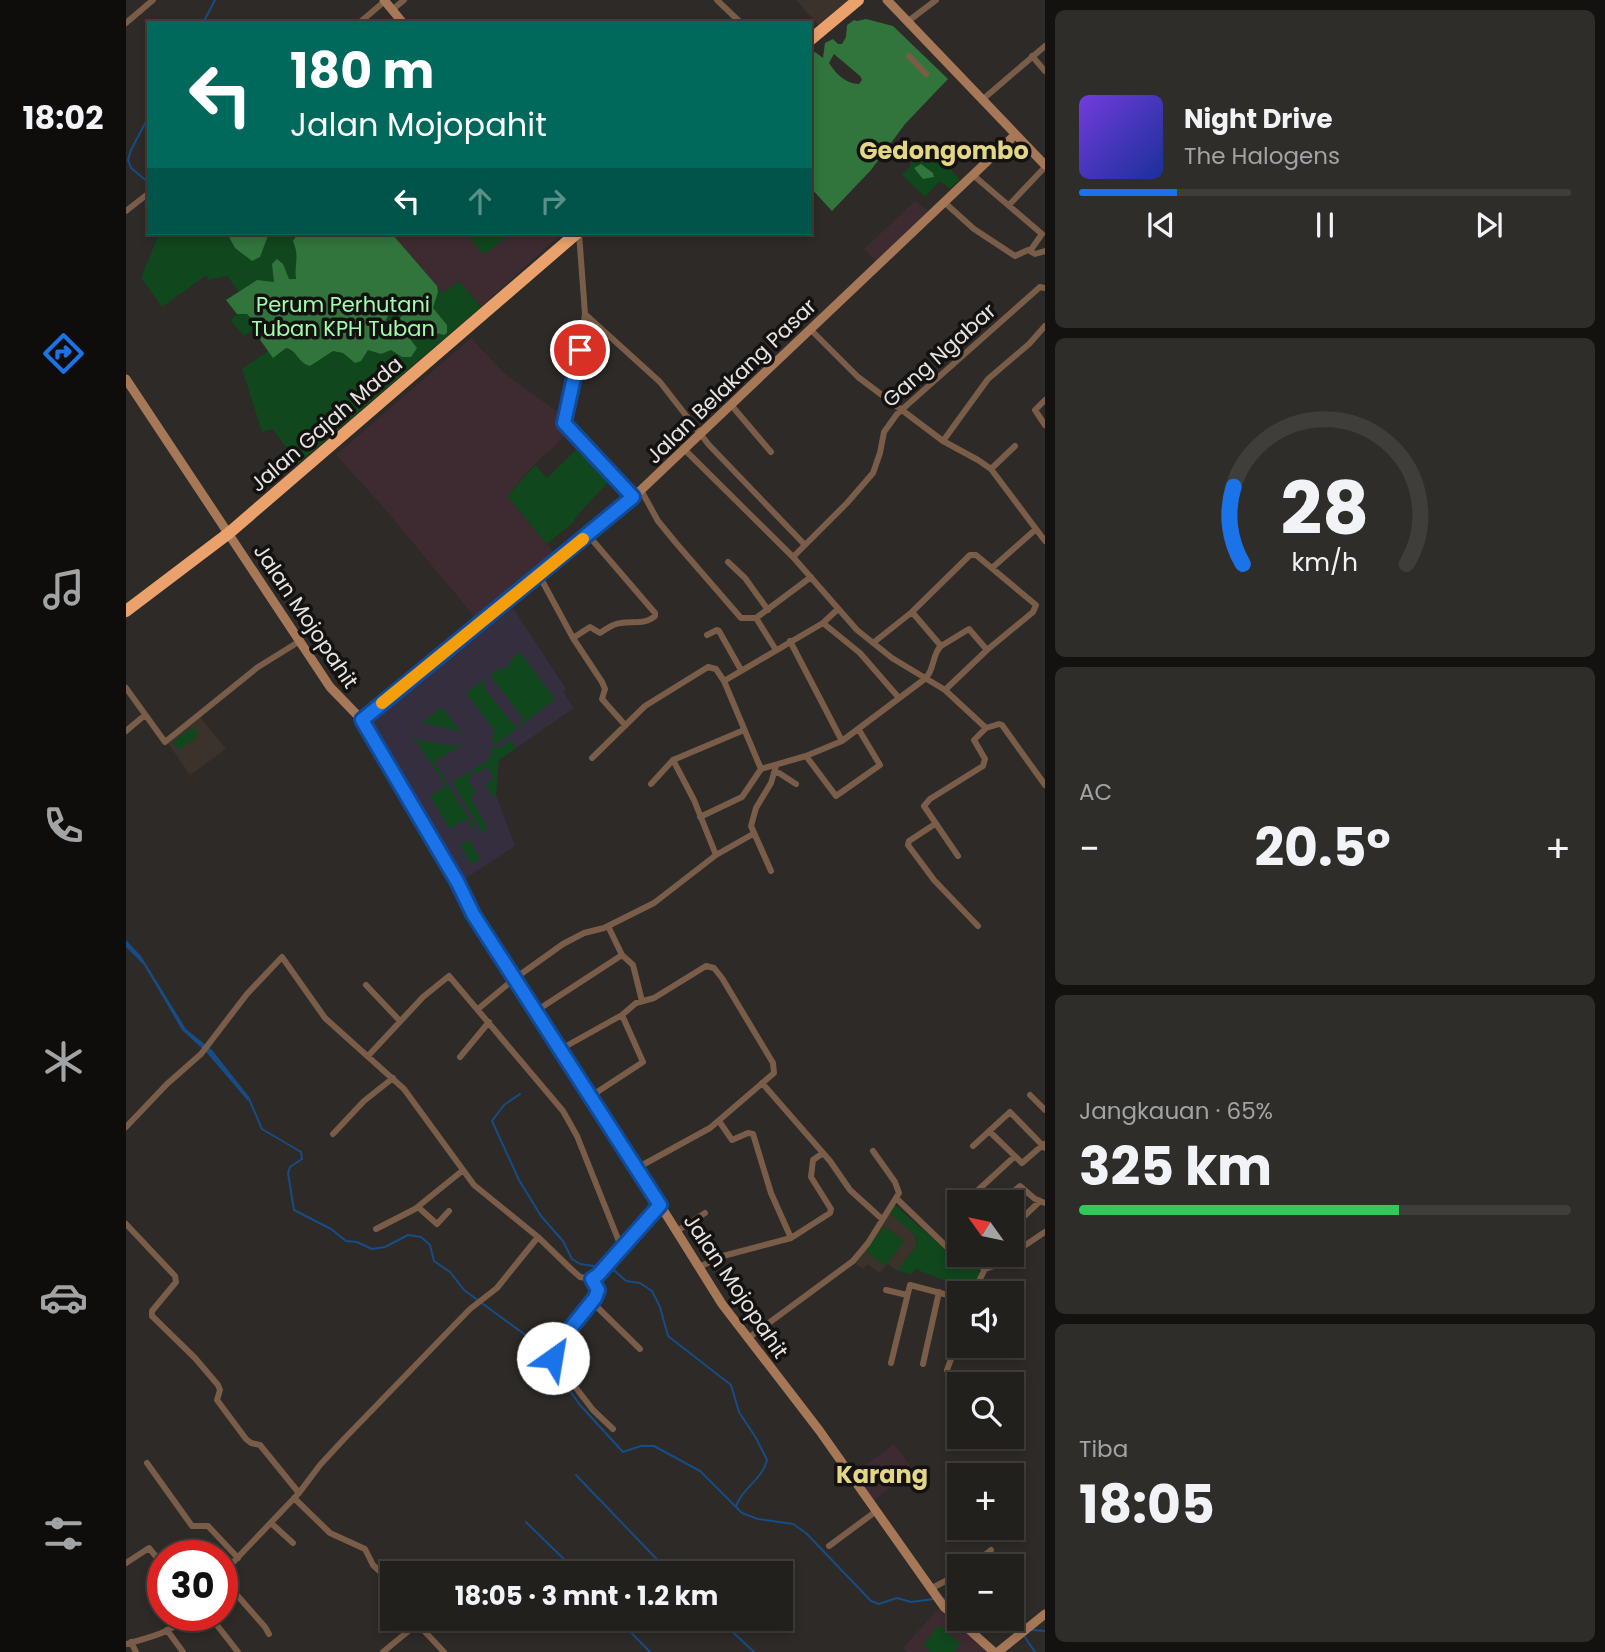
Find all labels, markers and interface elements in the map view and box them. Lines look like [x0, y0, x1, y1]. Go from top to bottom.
text: 180 m [290, 37, 434, 105]
icon: left [175, 49, 266, 140]
text: 18:02 [23, 95, 104, 140]
text: Night Drive [1184, 101, 1332, 137]
text: Jalan Mojopahit [290, 102, 547, 147]
district label: Gedongombo [859, 134, 1029, 167]
text: The Halogens [1184, 140, 1340, 172]
icon: left [388, 182, 426, 220]
icon: ahead [461, 182, 499, 220]
icon: right [534, 182, 572, 220]
icon: previous [1142, 206, 1180, 244]
icon: pause [1306, 206, 1344, 244]
icon: next [1470, 206, 1508, 244]
park label: Perum Perhutani Tuban KPH Tuban [251, 290, 435, 343]
street label: Jalan Belakang Pasar [639, 292, 823, 470]
street label: Gang Ngabar [876, 296, 1002, 414]
pin [550, 320, 610, 380]
icon: directions [39, 329, 88, 378]
icon: arrive [561, 331, 599, 369]
street label: Jalan Gajah Mada [244, 350, 408, 498]
text: 28 [1281, 458, 1369, 559]
street label: Jalan Mojopahit [247, 538, 365, 694]
text: km/h [1292, 544, 1358, 579]
icon: music [39, 565, 88, 614]
text: AC [1079, 776, 1112, 808]
icon: phone [39, 801, 88, 850]
text: 20.5° [1254, 811, 1391, 884]
text: − [1079, 822, 1100, 875]
text: + [1545, 822, 1571, 875]
icon: climate [39, 1037, 88, 1086]
text: Jangkauan · 65% [1079, 1095, 1273, 1127]
text: 325 km [1079, 1130, 1272, 1203]
north arrow [947, 1190, 1024, 1267]
map controls [947, 1190, 1024, 1631]
street label: Jalan Mojopahit [677, 1208, 795, 1364]
icon: car [39, 1273, 88, 1322]
button: sound [947, 1281, 1024, 1358]
position arrow [516, 1321, 590, 1395]
button: search [947, 1372, 1024, 1449]
text: Tiba [1079, 1433, 1128, 1465]
district label: Karang [836, 1458, 928, 1491]
button: + [947, 1463, 1024, 1540]
text: 18:05 [1079, 1468, 1215, 1541]
icon: filters [39, 1509, 88, 1558]
speed limit sign: 30 [147, 1540, 238, 1631]
button: − [947, 1554, 1024, 1631]
text: 18:05 · 3 mnt · 1.2 km [455, 1578, 718, 1614]

